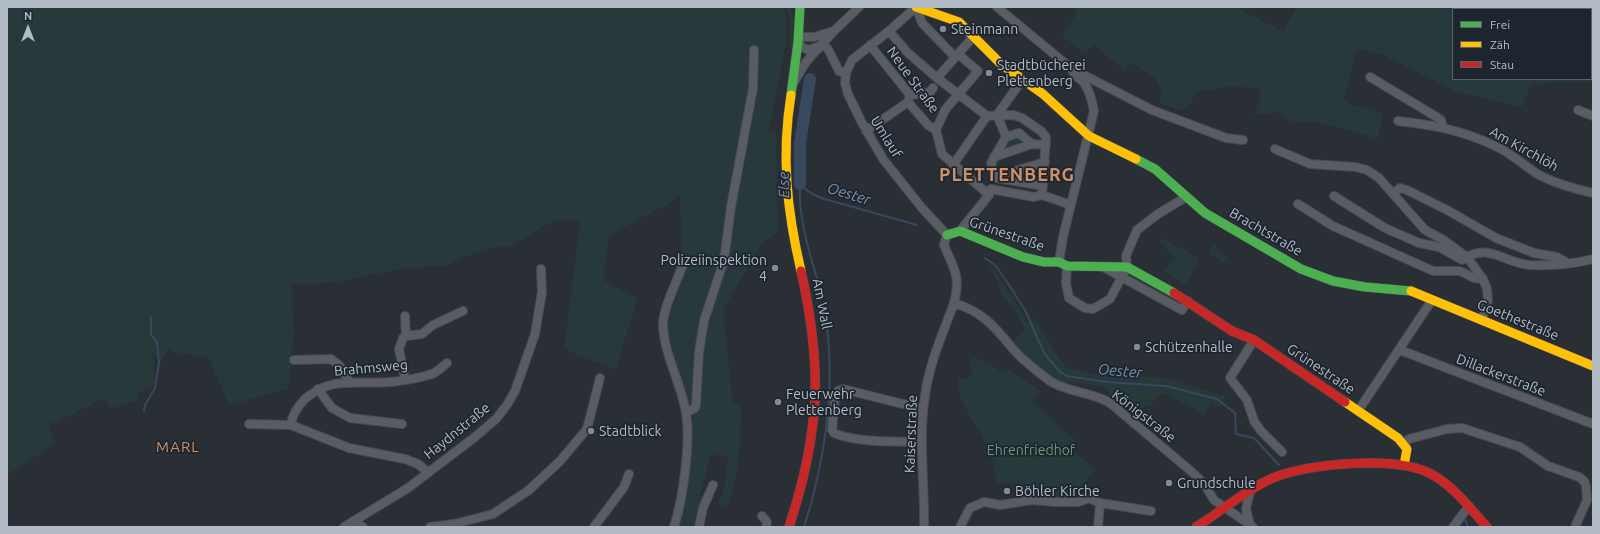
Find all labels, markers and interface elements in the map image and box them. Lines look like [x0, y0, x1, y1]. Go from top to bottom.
north arrow [8, 8, 48, 48]
legend [1452, 8, 1592, 80]
text: N [24, 10, 32, 22]
text: Frei [1490, 18, 1510, 31]
place label: Steinmann [951, 21, 1018, 37]
marker: Steinmann [938, 24, 948, 34]
text: Zäh [1490, 38, 1510, 51]
street label: Neue Straße [883, 43, 943, 117]
place label: Stadtbücherei Plettenberg [997, 57, 1086, 90]
text: Stau [1490, 58, 1514, 71]
marker: Stadtbücherei Plettenberg [984, 68, 994, 78]
street label: Umlauf [867, 113, 905, 161]
street label: Am Kirchlöh [1487, 123, 1561, 175]
district label: PLETTENBERG [939, 164, 1075, 186]
water label: Else [775, 172, 793, 198]
water label: Oester [825, 179, 873, 209]
street label: Brachtstraße [1226, 204, 1306, 260]
street label: Grünestraße [967, 213, 1047, 255]
place label: Polizeiinspektion 4 [661, 252, 767, 284]
marker: Polizeiinspektion 4 [770, 263, 780, 273]
street label: Am Wall [809, 277, 835, 331]
street label: Goethestraße [1475, 296, 1561, 344]
place label: Schützenhalle [1145, 339, 1233, 355]
street label: Grünestraße [1284, 340, 1358, 398]
marker: Schützenhalle [1132, 342, 1142, 352]
street label: Dillackerstraße [1454, 350, 1548, 400]
street label: Brahmsweg [333, 356, 409, 380]
water label: Oester [1097, 360, 1143, 382]
place label: Feuerwehr Plettenberg [786, 386, 862, 418]
street label: Königstraße [1109, 386, 1179, 446]
street label: Kaiserstraße [901, 395, 921, 473]
marker: Feuerwehr Plettenberg [773, 397, 783, 407]
street label: Haydnstraße [421, 399, 493, 463]
place label: Stadtblick [599, 423, 662, 439]
marker: Stadtblick [586, 426, 596, 436]
district label: MARL [156, 438, 200, 456]
park label: Ehrenfriedhof [987, 442, 1075, 458]
place label: Grundschule [1177, 475, 1256, 491]
marker: Grundschule [1164, 478, 1174, 488]
place label: Böhler Kirche [1015, 483, 1100, 499]
marker: Böhler Kirche [1002, 486, 1012, 496]

